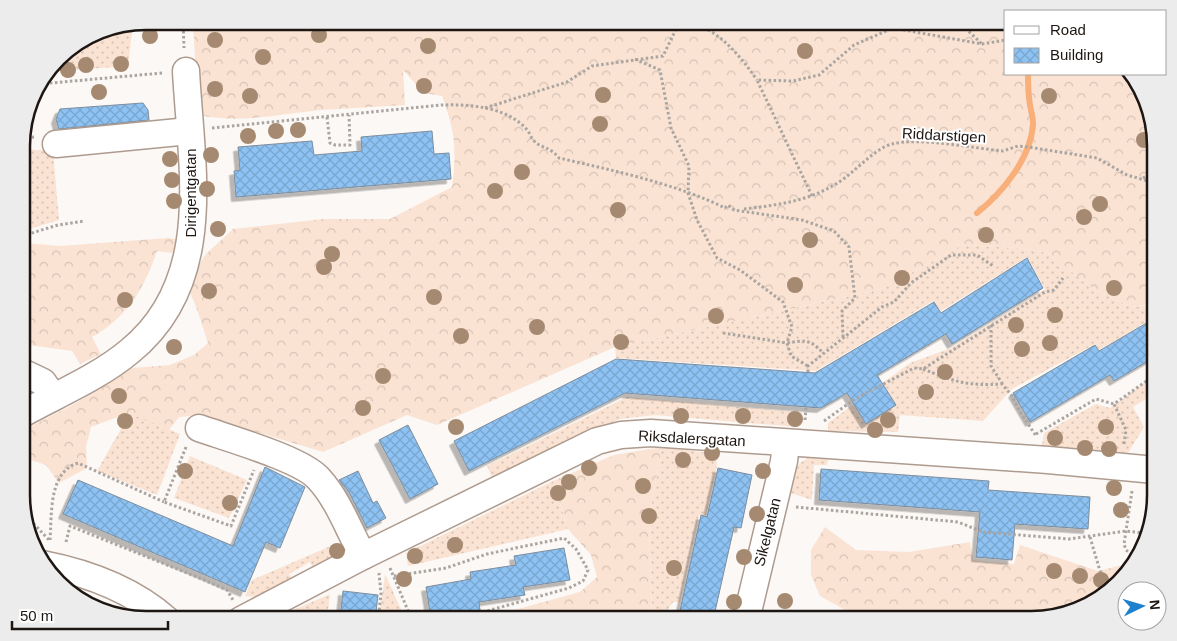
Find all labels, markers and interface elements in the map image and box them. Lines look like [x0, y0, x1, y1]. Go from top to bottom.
legend [1004, 10, 1167, 75]
text: Road [1050, 21, 1086, 38]
text: Building [1050, 46, 1103, 63]
street label: Riddarstigen [902, 124, 986, 146]
street label: Dirigentgatan [182, 148, 199, 238]
street label: Riksdalersgatan [638, 427, 746, 449]
street label: Sikelgatan [750, 496, 784, 568]
north arrow [1117, 581, 1167, 631]
scale bar [12, 598, 169, 630]
text: N [1147, 599, 1163, 611]
text: 50 m [20, 607, 53, 624]

